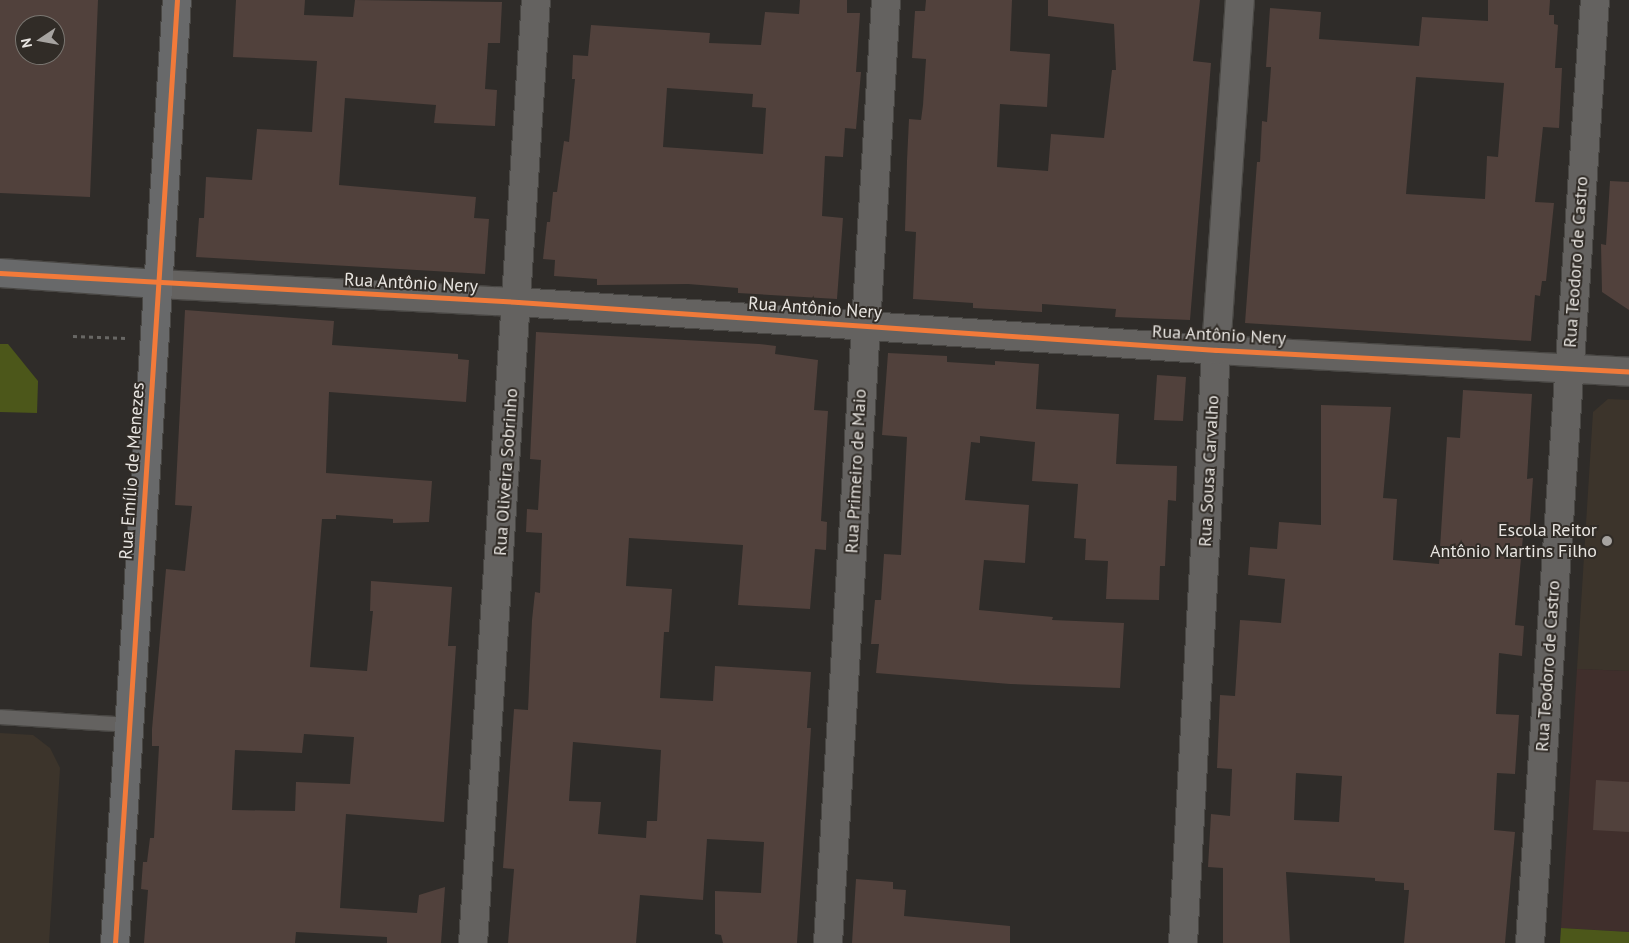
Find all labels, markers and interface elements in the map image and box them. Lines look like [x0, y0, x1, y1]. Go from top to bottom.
north arrow [15, 15, 65, 65]
text: N [17, 37, 36, 49]
street label: Rua Teodoro de Castro [1559, 175, 1593, 349]
street label: Rua Antônio Nery [343, 269, 479, 297]
street label: Rua Antônio Nery [747, 293, 883, 323]
street label: Rua Antônio Nery [1151, 321, 1287, 349]
street label: Rua Emílio de Menezes [115, 382, 149, 560]
street label: Rua Oliveira Sobrinho [489, 388, 523, 556]
street label: Rua Primeiro de Maio [841, 388, 871, 554]
street label: Rua Sousa Carvalho [1194, 395, 1224, 547]
place label: Escola Reitor Antônio Martins Filho [1430, 520, 1597, 562]
marker: Escola Reitor Antônio Martins Filho [1601, 535, 1613, 547]
street label: Rua Teodoro de Castro [1531, 579, 1565, 753]

